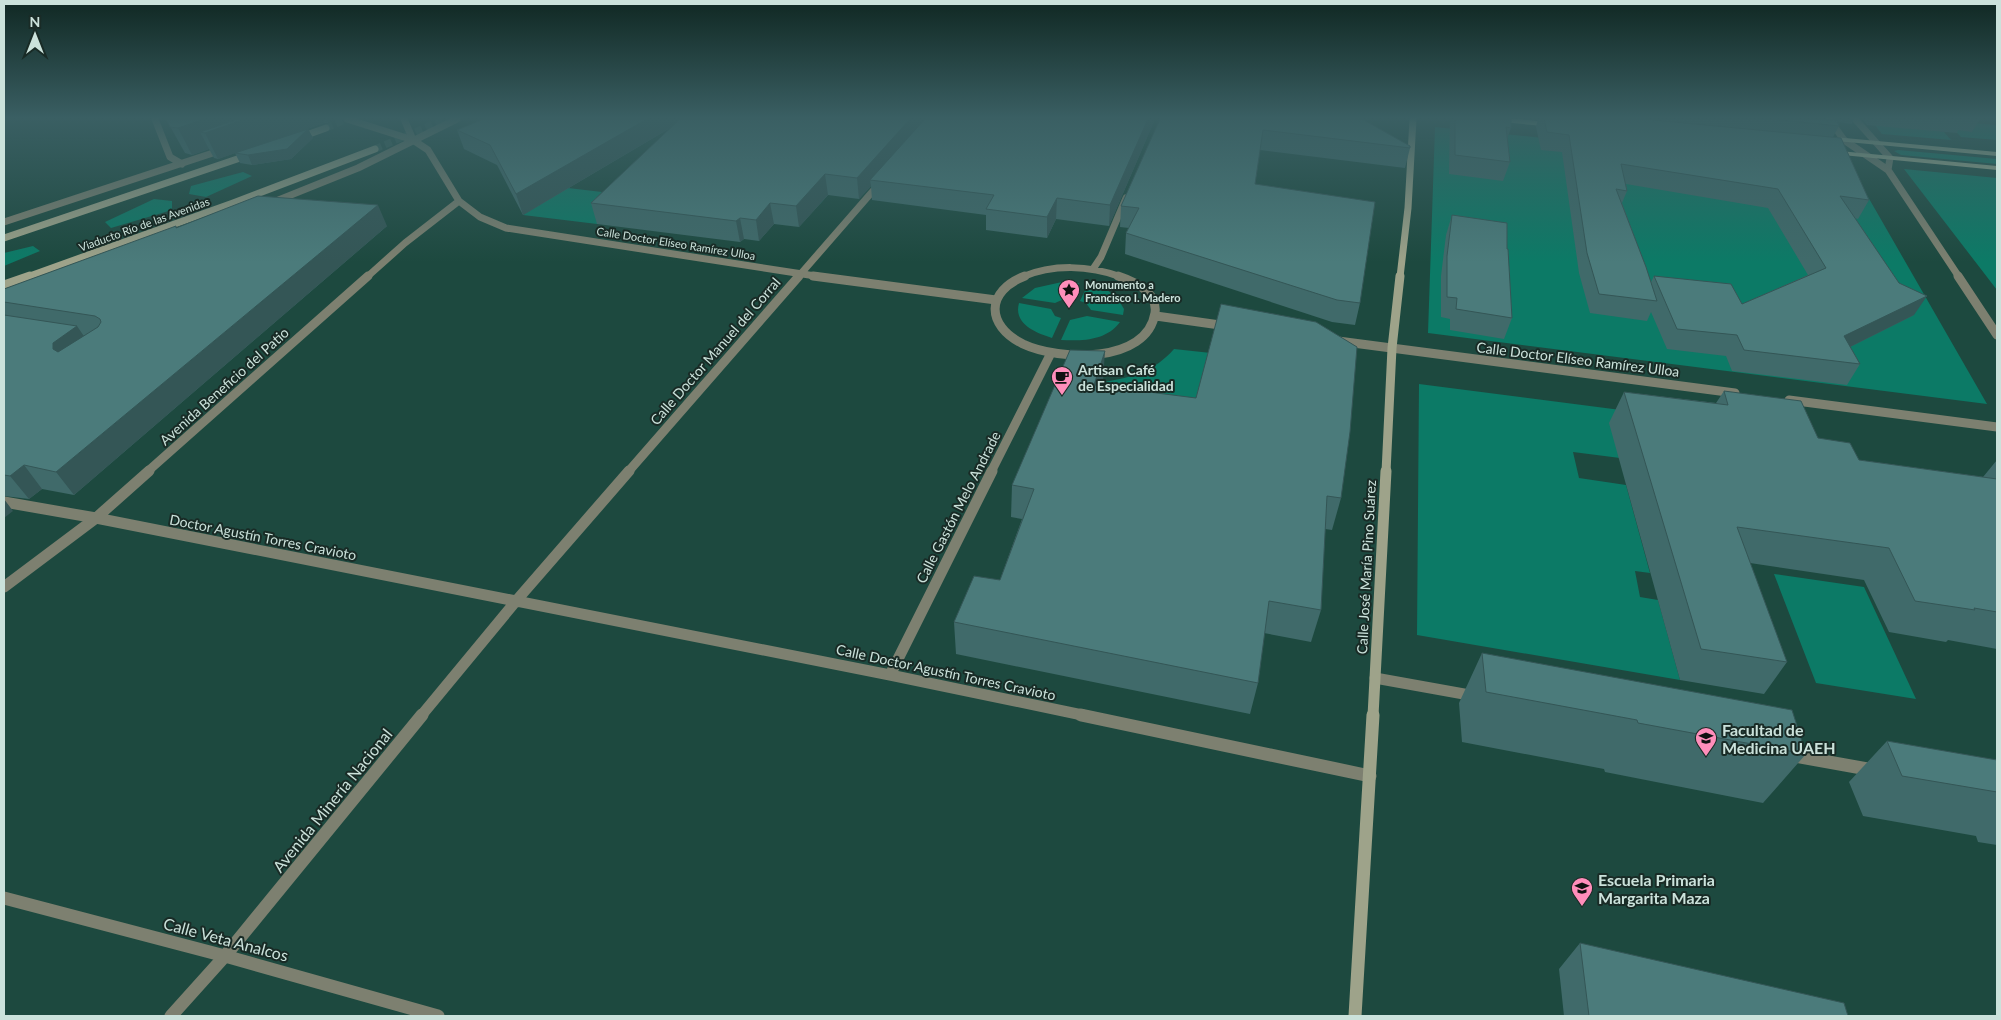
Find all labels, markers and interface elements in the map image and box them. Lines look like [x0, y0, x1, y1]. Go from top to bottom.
north arrow [10, 10, 60, 60]
text: N [30, 13, 40, 30]
street label: Viaducto Río de las Avenidas [77, 194, 211, 254]
street label: Calle Doctor Elíseo Ramírez Ulloa [596, 224, 756, 262]
street label: Calle Doctor Manuel del Corral [646, 274, 784, 428]
place icon: Monumento a Francisco I. Madero [1057, 278, 1081, 309]
place label: Monumento a Francisco I. Madero [1085, 278, 1181, 304]
street label: Avenida Beneficio del Patio [156, 324, 292, 448]
street label: Calle Doctor Elíseo Ramírez Ulloa [1476, 338, 1680, 380]
place label: Artisan Café de Especialidad [1077, 361, 1174, 394]
cafe icon: Artisan Café de Especialidad [1050, 365, 1074, 396]
street label: Calle Gastón Melo Andrade [912, 428, 1004, 586]
street label: Calle José María Pino Suárez [1353, 479, 1379, 655]
street label: Doctor Agustín Torres Cravioto [168, 511, 358, 563]
street label: Calle Doctor Agustín Torres Cravioto [835, 640, 1057, 704]
place label: Facultad de Medicina UAEH [1722, 720, 1836, 757]
street label: Avenida Minería Nacional [268, 724, 396, 876]
school or university icon: Facultad de Medicina UAEH [1694, 726, 1718, 757]
place label: Escuela Primaria Margarita Maza [1598, 870, 1715, 907]
school or university icon: Escuela Primaria Margarita Maza [1570, 876, 1594, 907]
street label: Calle Veta Analcos [162, 913, 291, 965]

